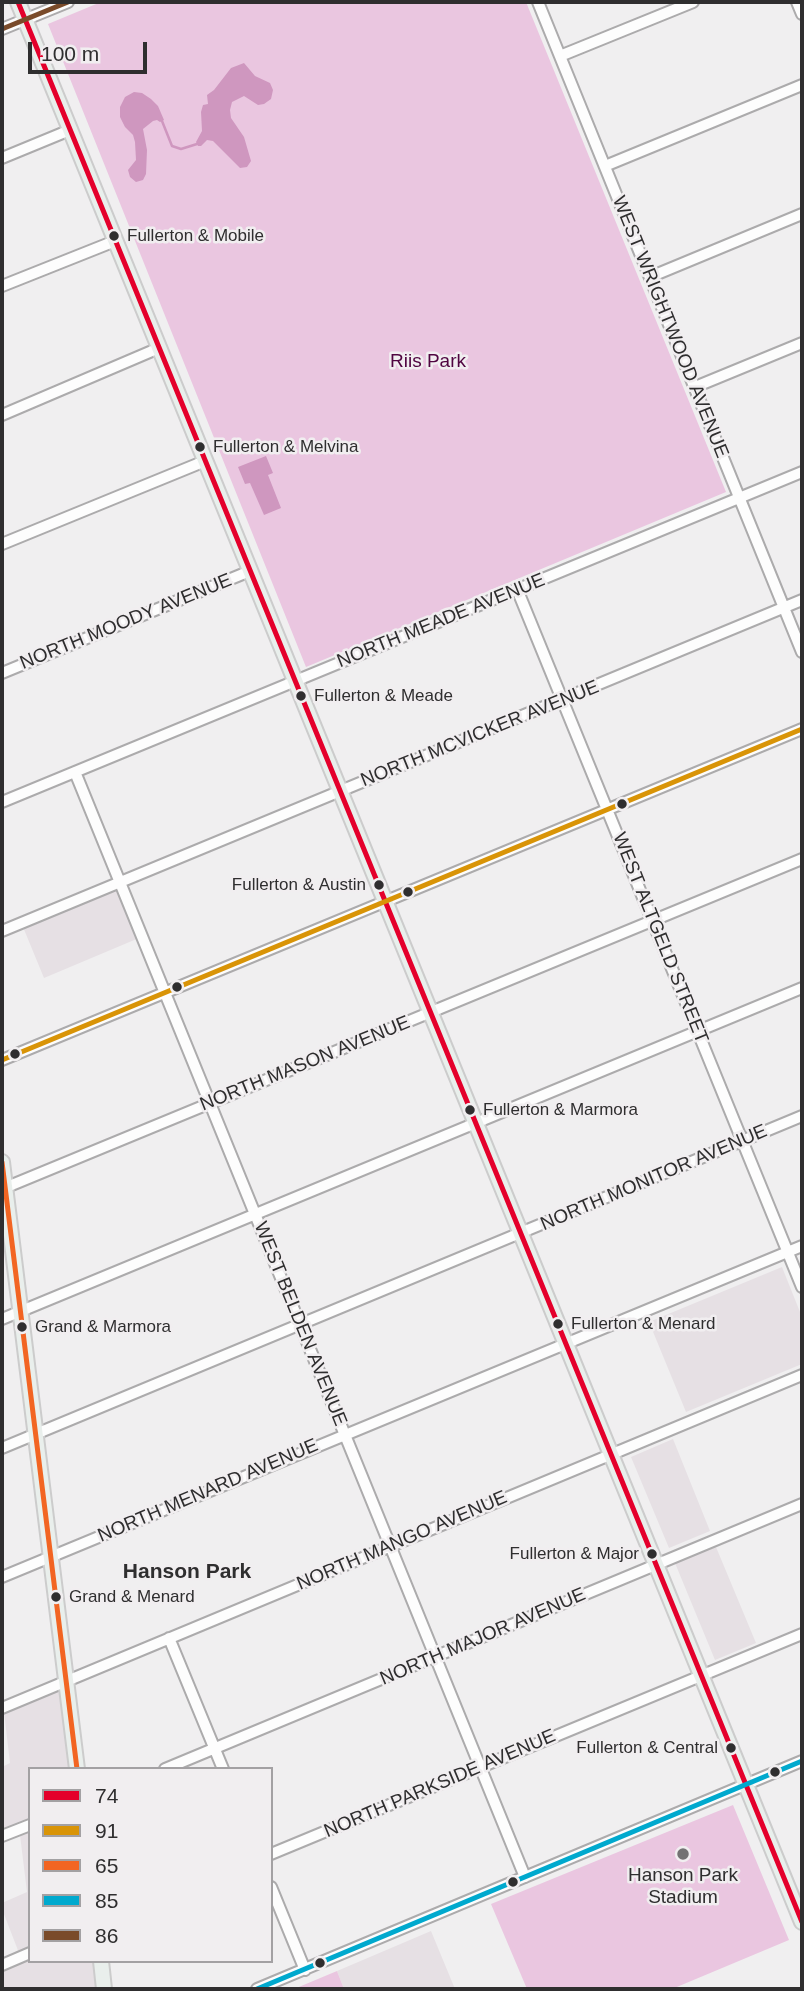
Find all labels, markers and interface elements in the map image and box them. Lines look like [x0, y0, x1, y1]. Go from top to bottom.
scale bar [32, 28, 150, 72]
text: 100 m [41, 42, 99, 65]
street label: WEST WRIGHTWOOD AVENUE [607, 193, 733, 461]
place label: Fullerton & Mobile [127, 226, 264, 246]
marker: Fullerton & Mobile [107, 229, 121, 243]
park label: Riis Park [390, 351, 466, 373]
place label: Fullerton & Melvina [213, 437, 359, 457]
marker: Fullerton & Melvina [193, 440, 207, 454]
street label: NORTH MOODY AVENUE [17, 569, 235, 675]
street label: NORTH MEADE AVENUE [334, 569, 548, 673]
street label: NORTH MCVICKER AVENUE [358, 676, 602, 792]
place label: Fullerton & Meade [314, 686, 453, 706]
marker: Fullerton & Meade [294, 689, 308, 703]
unlabelled marker [615, 797, 629, 811]
street label: WEST ALTGELD STREET [607, 829, 713, 1047]
place label: Fullerton & Austin [232, 875, 366, 895]
marker: Fullerton & Austin [372, 878, 386, 892]
unlabelled marker [401, 885, 415, 899]
unlabelled marker [170, 980, 184, 994]
street label: NORTH MASON AVENUE [197, 1011, 413, 1117]
unlabelled marker [8, 1047, 22, 1061]
place label: Fullerton & Marmora [483, 1100, 638, 1120]
marker: Fullerton & Marmora [463, 1103, 477, 1117]
street label: NORTH MONITOR AVENUE [537, 1120, 771, 1236]
street label: WEST BELDEN AVENUE [249, 1219, 351, 1429]
place label: Fullerton & Menard [571, 1314, 716, 1334]
place label: Grand & Marmora [35, 1317, 171, 1337]
marker: Fullerton & Menard [551, 1317, 565, 1331]
marker: Grand & Marmora [15, 1320, 29, 1334]
street label: NORTH MENARD AVENUE [95, 1434, 321, 1548]
street label: NORTH MANGO AVENUE [293, 1486, 511, 1596]
place label: Fullerton & Major [510, 1544, 639, 1564]
marker: Fullerton & Major [645, 1547, 659, 1561]
district label: Hanson Park [123, 1559, 251, 1585]
street label: NORTH MAJOR AVENUE [377, 1583, 589, 1691]
place label: Grand & Menard [69, 1587, 195, 1607]
marker: Grand & Menard [49, 1590, 63, 1604]
street label: NORTH PARKSIDE AVENUE [321, 1725, 559, 1843]
place label: Fullerton & Central [576, 1738, 718, 1758]
marker: Fullerton & Central [724, 1741, 738, 1755]
unlabelled marker [768, 1765, 782, 1779]
legend [28, 1767, 273, 1963]
text: 74 [95, 1784, 118, 1807]
text: 91 [95, 1819, 118, 1842]
marker: Hanson Park Stadium [675, 1846, 691, 1862]
text: 65 [95, 1854, 118, 1877]
place label: Hanson Park Stadium [628, 1865, 738, 1909]
unlabelled marker [506, 1875, 520, 1889]
text: 85 [95, 1889, 118, 1912]
text: 86 [95, 1924, 118, 1947]
unlabelled marker [313, 1956, 327, 1970]

